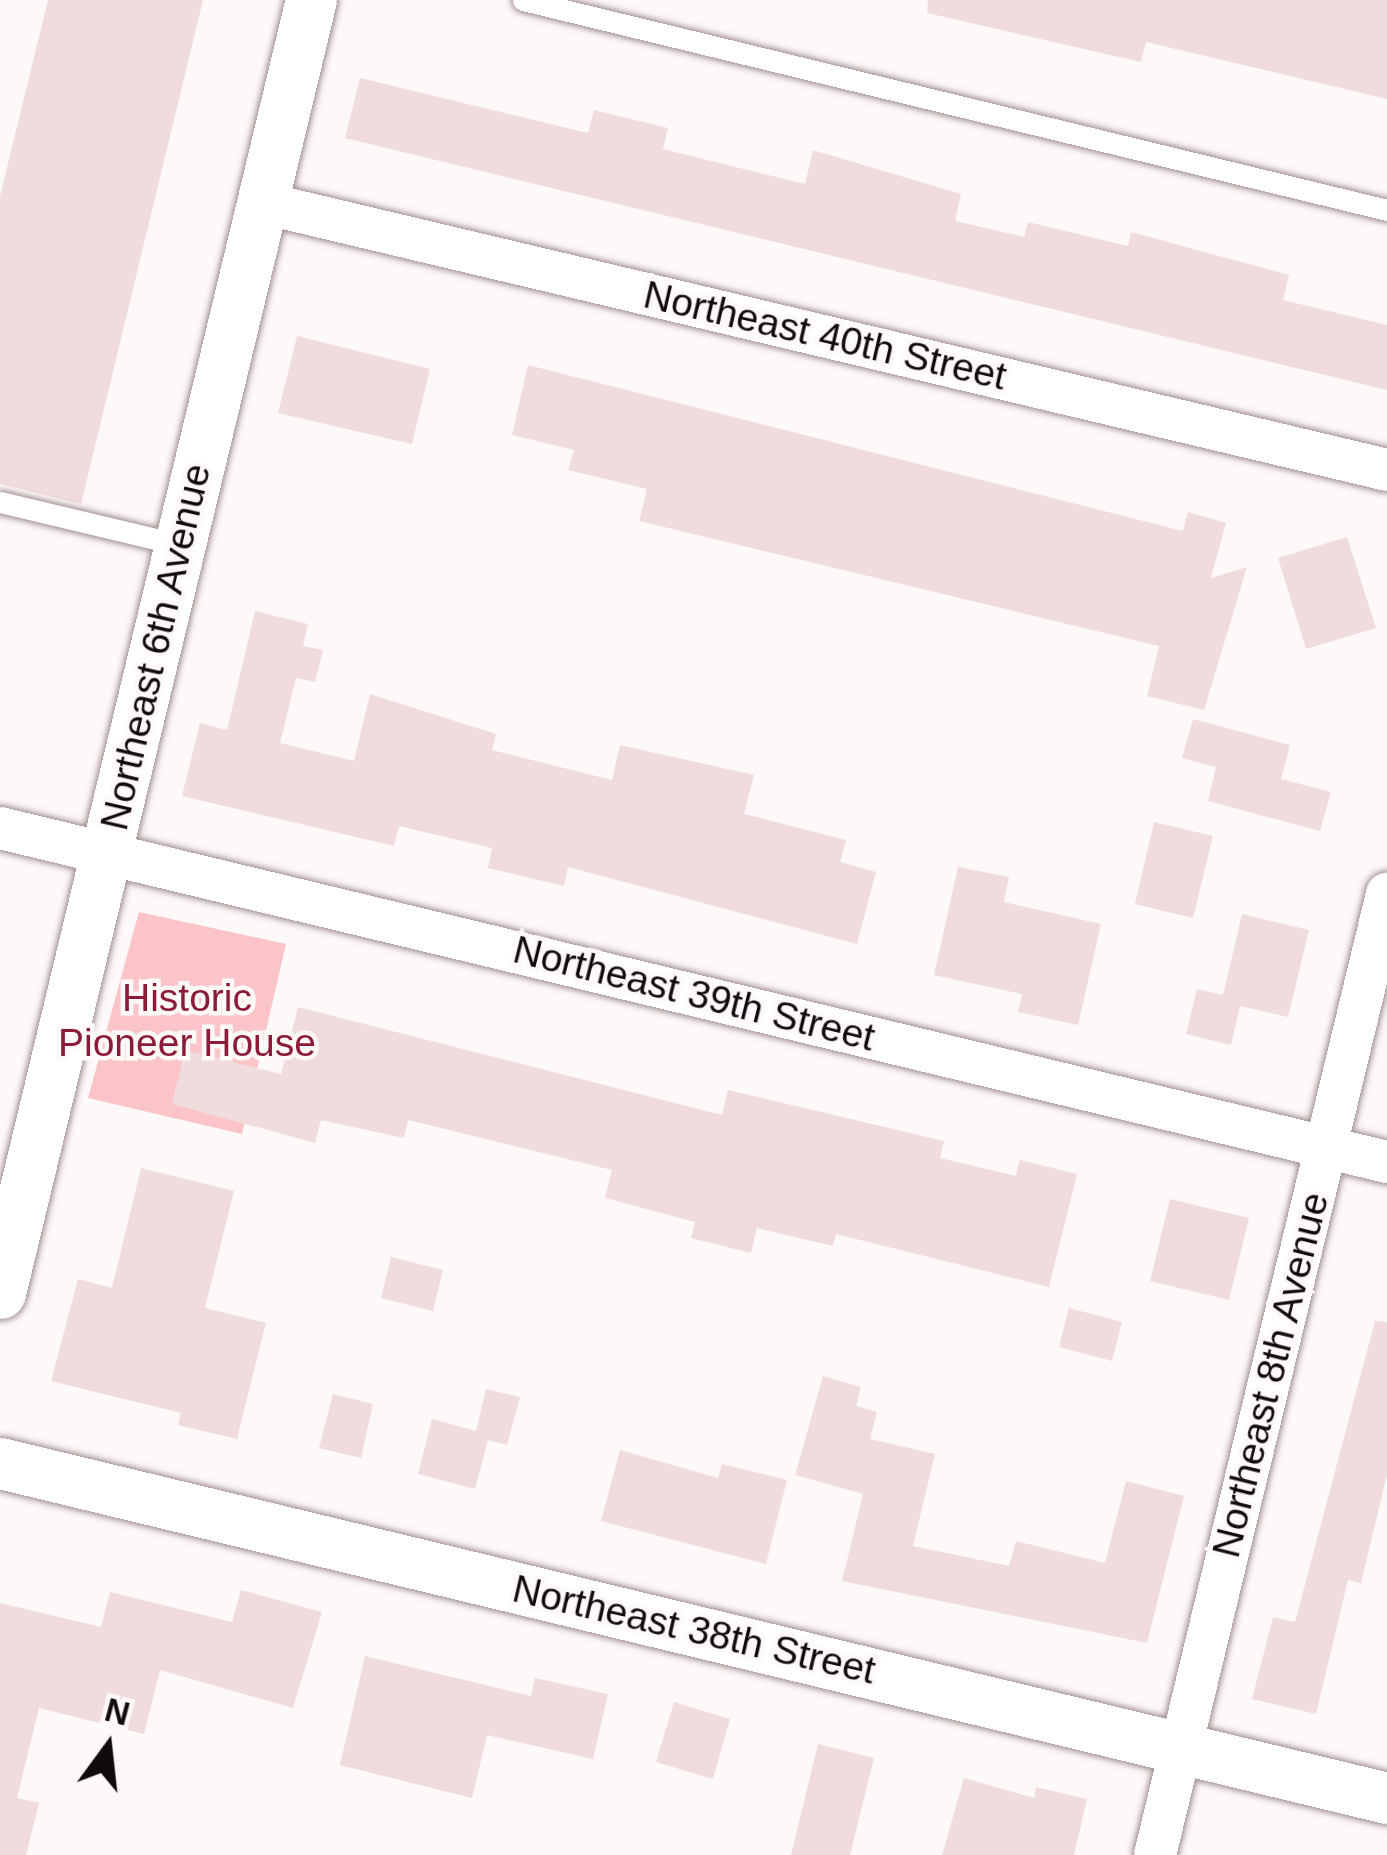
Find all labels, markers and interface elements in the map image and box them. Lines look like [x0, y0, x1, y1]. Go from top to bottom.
street label: Northeast 40th Street [639, 272, 1011, 400]
street label: Northeast 6th Avenue [91, 458, 221, 836]
street label: Northeast 39th Street [508, 926, 880, 1062]
park label: Historic Pioneer House [58, 976, 316, 1067]
street label: Northeast 8th Avenue [1203, 1187, 1339, 1563]
street label: Northeast 38th Street [508, 1566, 880, 1694]
north arrow [48, 1687, 168, 1807]
text: N [101, 1691, 134, 1733]

